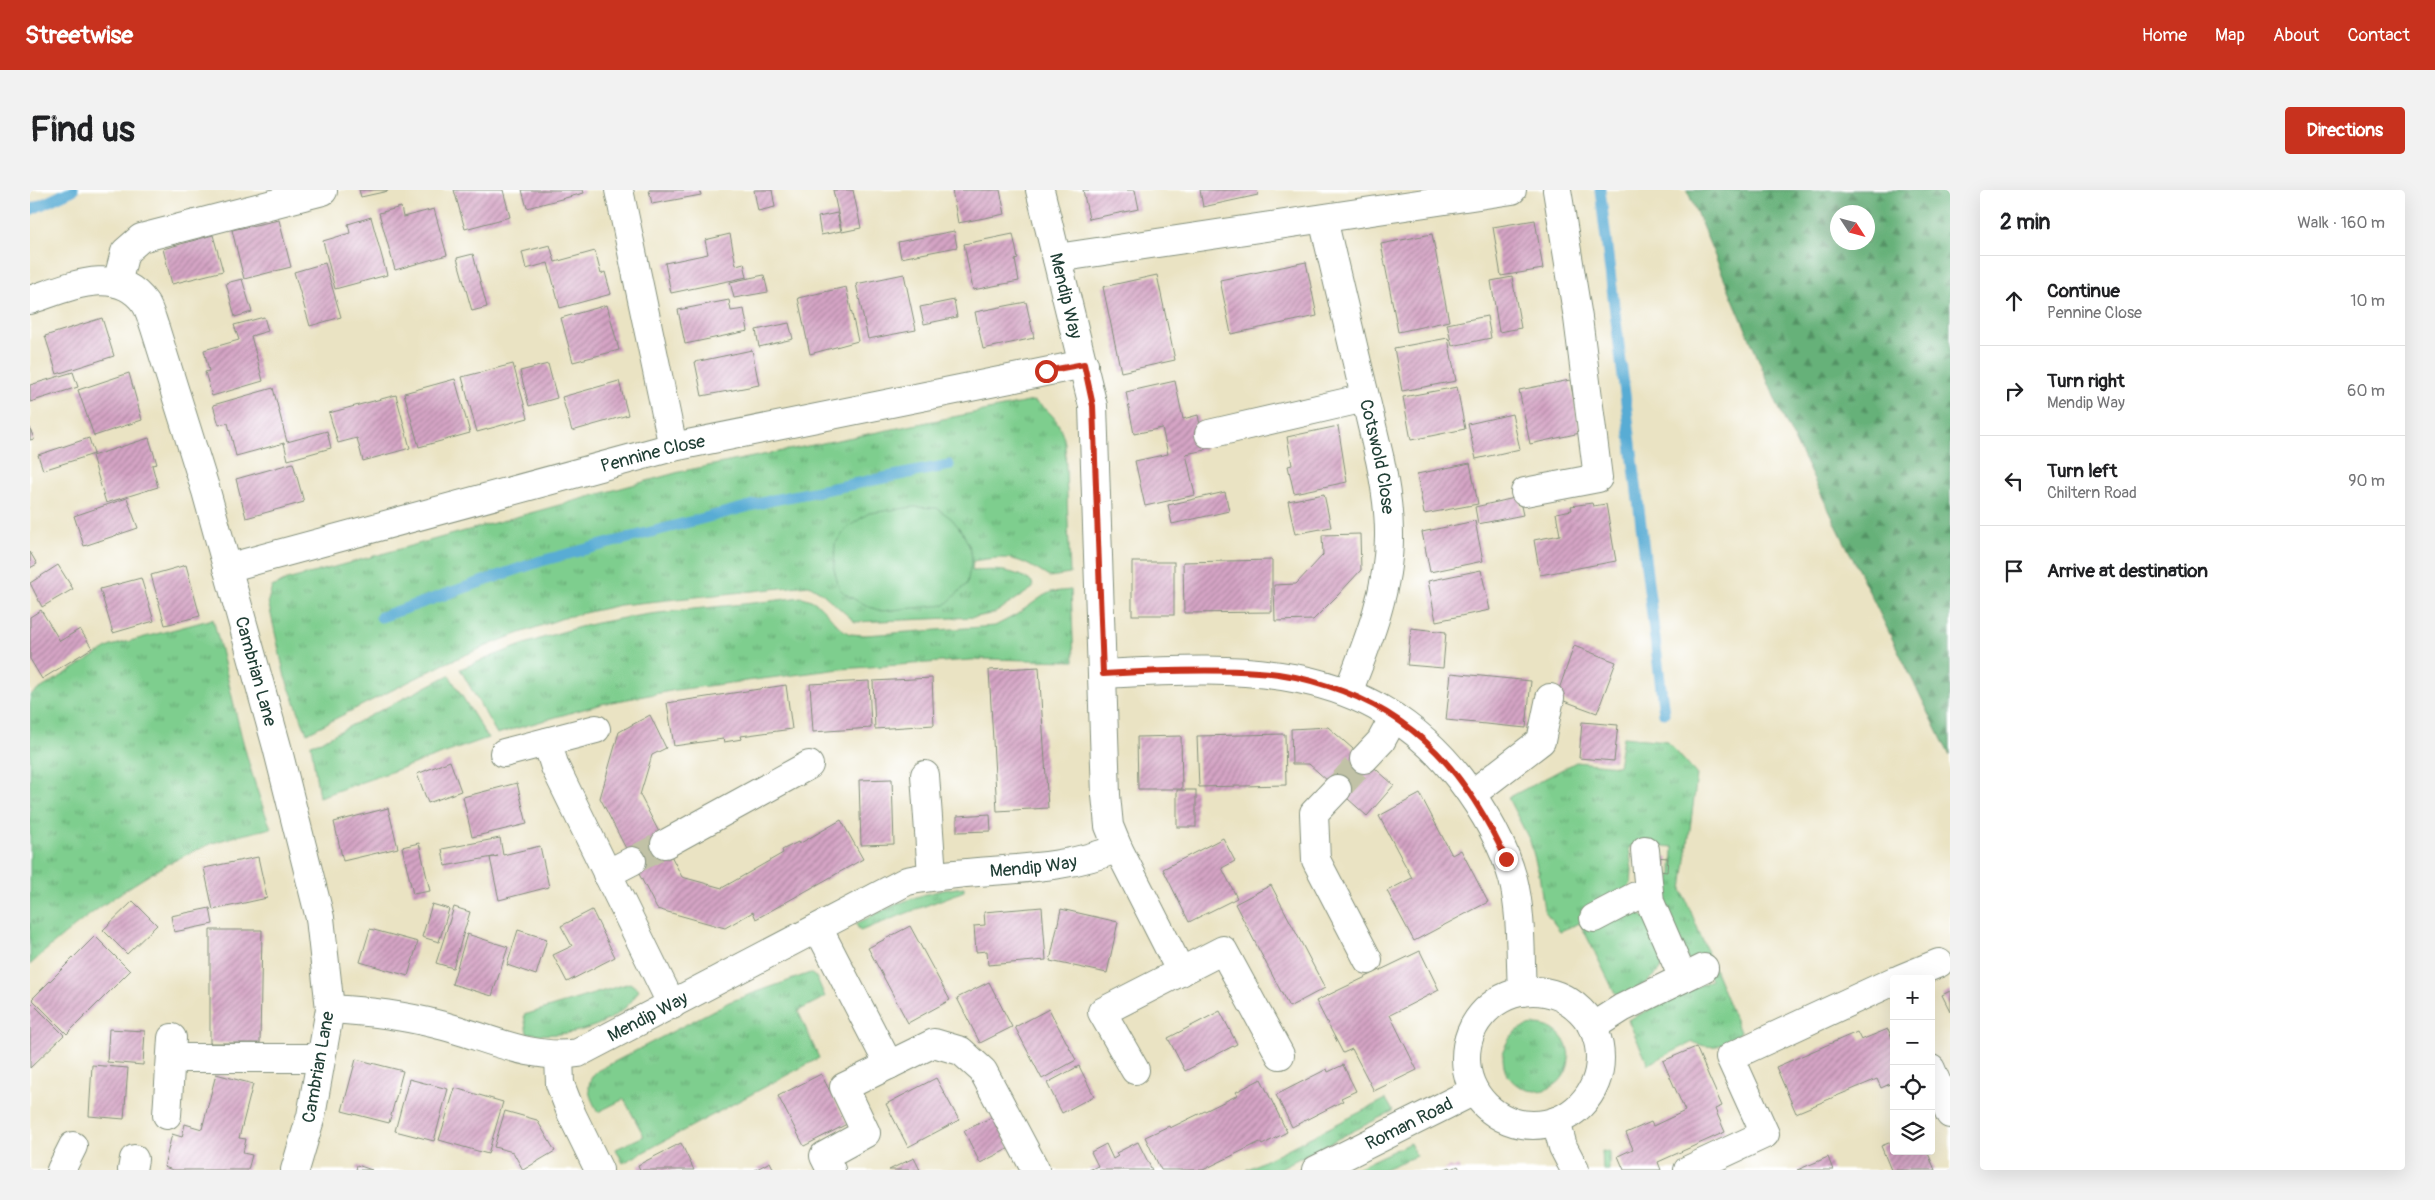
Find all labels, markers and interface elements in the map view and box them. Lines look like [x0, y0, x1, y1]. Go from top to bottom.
text: Streetwise [25, 21, 133, 50]
text: Home [2142, 24, 2187, 47]
text: Map [2215, 24, 2245, 47]
text: About [2273, 24, 2319, 47]
text: Contact [2347, 24, 2410, 47]
button: Directions [2285, 107, 2405, 154]
text: Find us [30, 108, 135, 152]
north arrow [1830, 205, 1875, 250]
text: 2 min [2000, 209, 2050, 236]
text: Walk · 160 m [2297, 213, 2385, 233]
street label: Mendip Way [1044, 251, 1087, 342]
text: Continue [2047, 279, 2120, 303]
icon: ahead [2000, 287, 2028, 315]
text: 10 m [2350, 291, 2385, 311]
text: Pennine Close [2047, 303, 2142, 323]
route start [1035, 360, 1058, 383]
text: Turn right [2047, 369, 2125, 393]
icon: right [2000, 377, 2028, 405]
text: 60 m [2347, 381, 2385, 401]
text: Mendip Way [2047, 393, 2125, 413]
street label: Cotswold Close [1354, 397, 1399, 515]
street label: Pennine Close [598, 430, 707, 478]
text: Turn left [2047, 459, 2117, 483]
icon: left [2000, 467, 2028, 495]
text: 90 m [2348, 471, 2385, 491]
text: Chiltern Road [2047, 483, 2137, 503]
icon: arrive [2000, 557, 2028, 585]
text: Arrive at destination [2047, 559, 2208, 583]
street label: Cambrian Lane [229, 614, 282, 729]
route end [1495, 848, 1518, 871]
street label: Mendip Way [989, 850, 1079, 883]
map controls [1890, 975, 1935, 1155]
button: + [1890, 975, 1935, 1020]
street label: Mendip Way [604, 986, 692, 1048]
street label: Cambrian Lane [297, 1009, 340, 1125]
button: − [1890, 1020, 1935, 1065]
button: locate [1890, 1065, 1935, 1110]
street label: Roman Road [1362, 1092, 1457, 1155]
button: layers [1890, 1110, 1935, 1155]

